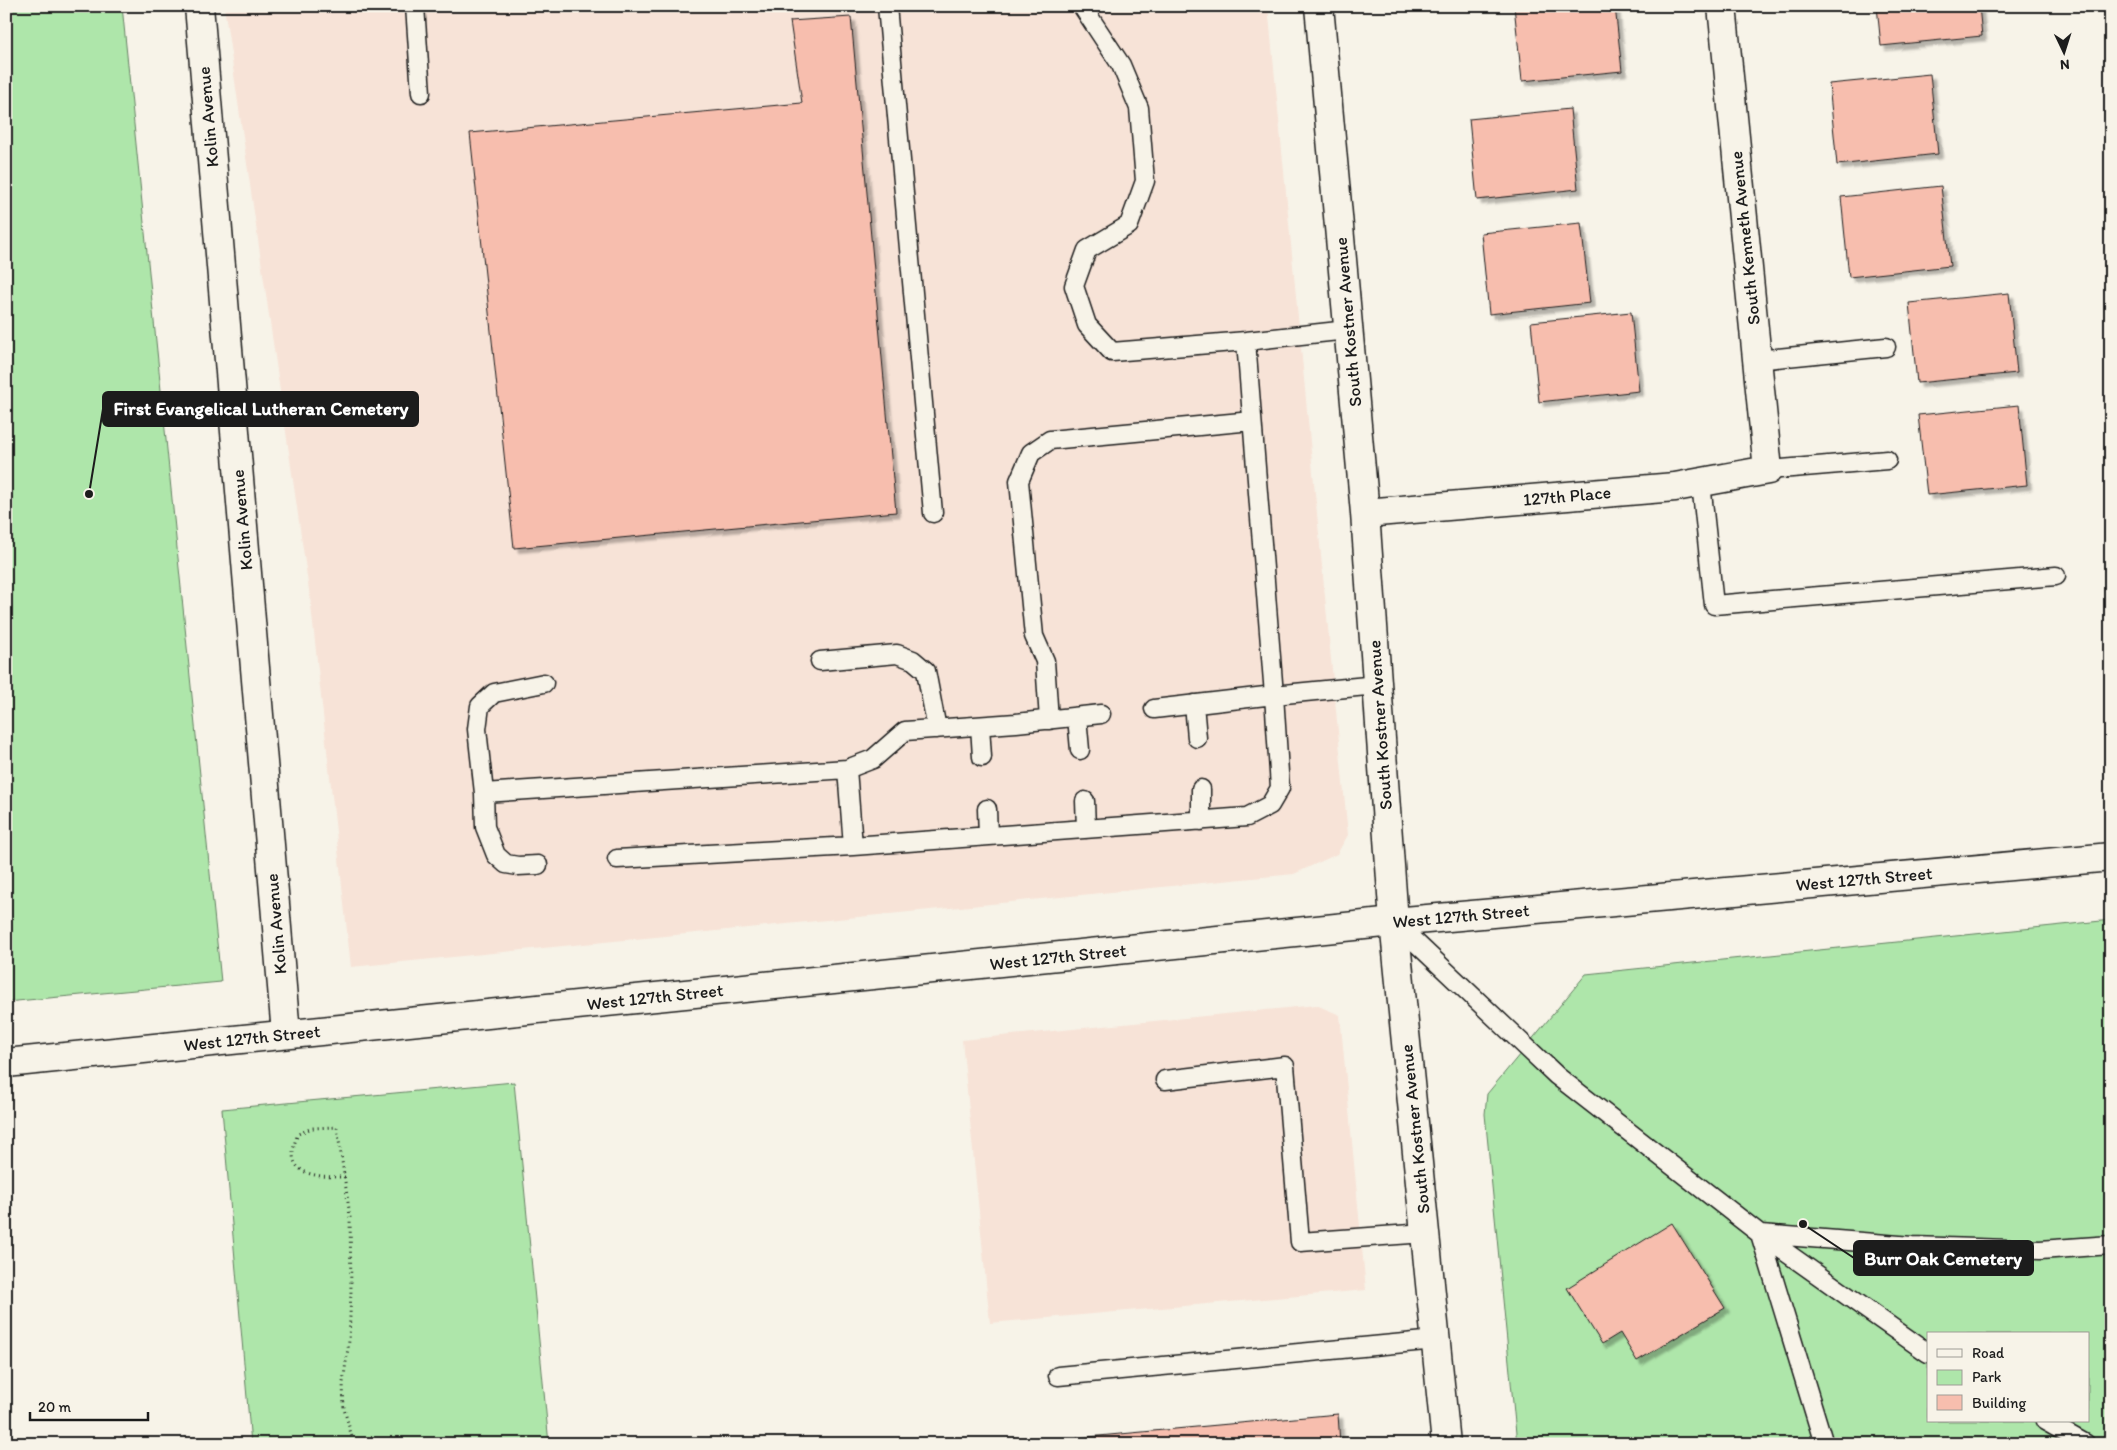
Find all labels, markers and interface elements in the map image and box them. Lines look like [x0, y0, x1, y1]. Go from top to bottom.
north arrow [2040, 28, 2090, 78]
text: N [2060, 56, 2070, 73]
street label: Kolin Avenue [193, 66, 223, 168]
street label: South Kenneth Avenue [1725, 150, 1765, 326]
street label: South Kostner Avenue [1330, 236, 1366, 408]
callout: First Evangelical Lutheran Cemetery [103, 392, 418, 426]
text: First Evangelical Lutheran Cemetery [114, 397, 409, 420]
street label: Kolin Avenue [227, 469, 257, 571]
street label: 127th Place [1522, 481, 1612, 511]
street label: South Kostner Avenue [1363, 639, 1397, 811]
street label: West 127th Street [1795, 862, 1934, 896]
street label: Kolin Avenue [261, 873, 291, 975]
street label: West 127th Street [1392, 899, 1531, 933]
street label: West 127th Street [989, 939, 1128, 975]
street label: West 127th Street [586, 979, 725, 1015]
street label: West 127th Street [183, 1020, 322, 1056]
street label: South Kostner Avenue [1395, 1043, 1435, 1215]
callout: Burr Oak Cemetery [1854, 1241, 2033, 1275]
text: Burr Oak Cemetery [1864, 1247, 2022, 1270]
legend [1927, 1332, 2090, 1422]
text: Road [1972, 1344, 2005, 1362]
text: Park [1972, 1368, 2002, 1386]
scale bar [30, 1390, 148, 1422]
text: Building [1972, 1394, 2026, 1412]
text: 20 m [38, 1398, 72, 1416]

